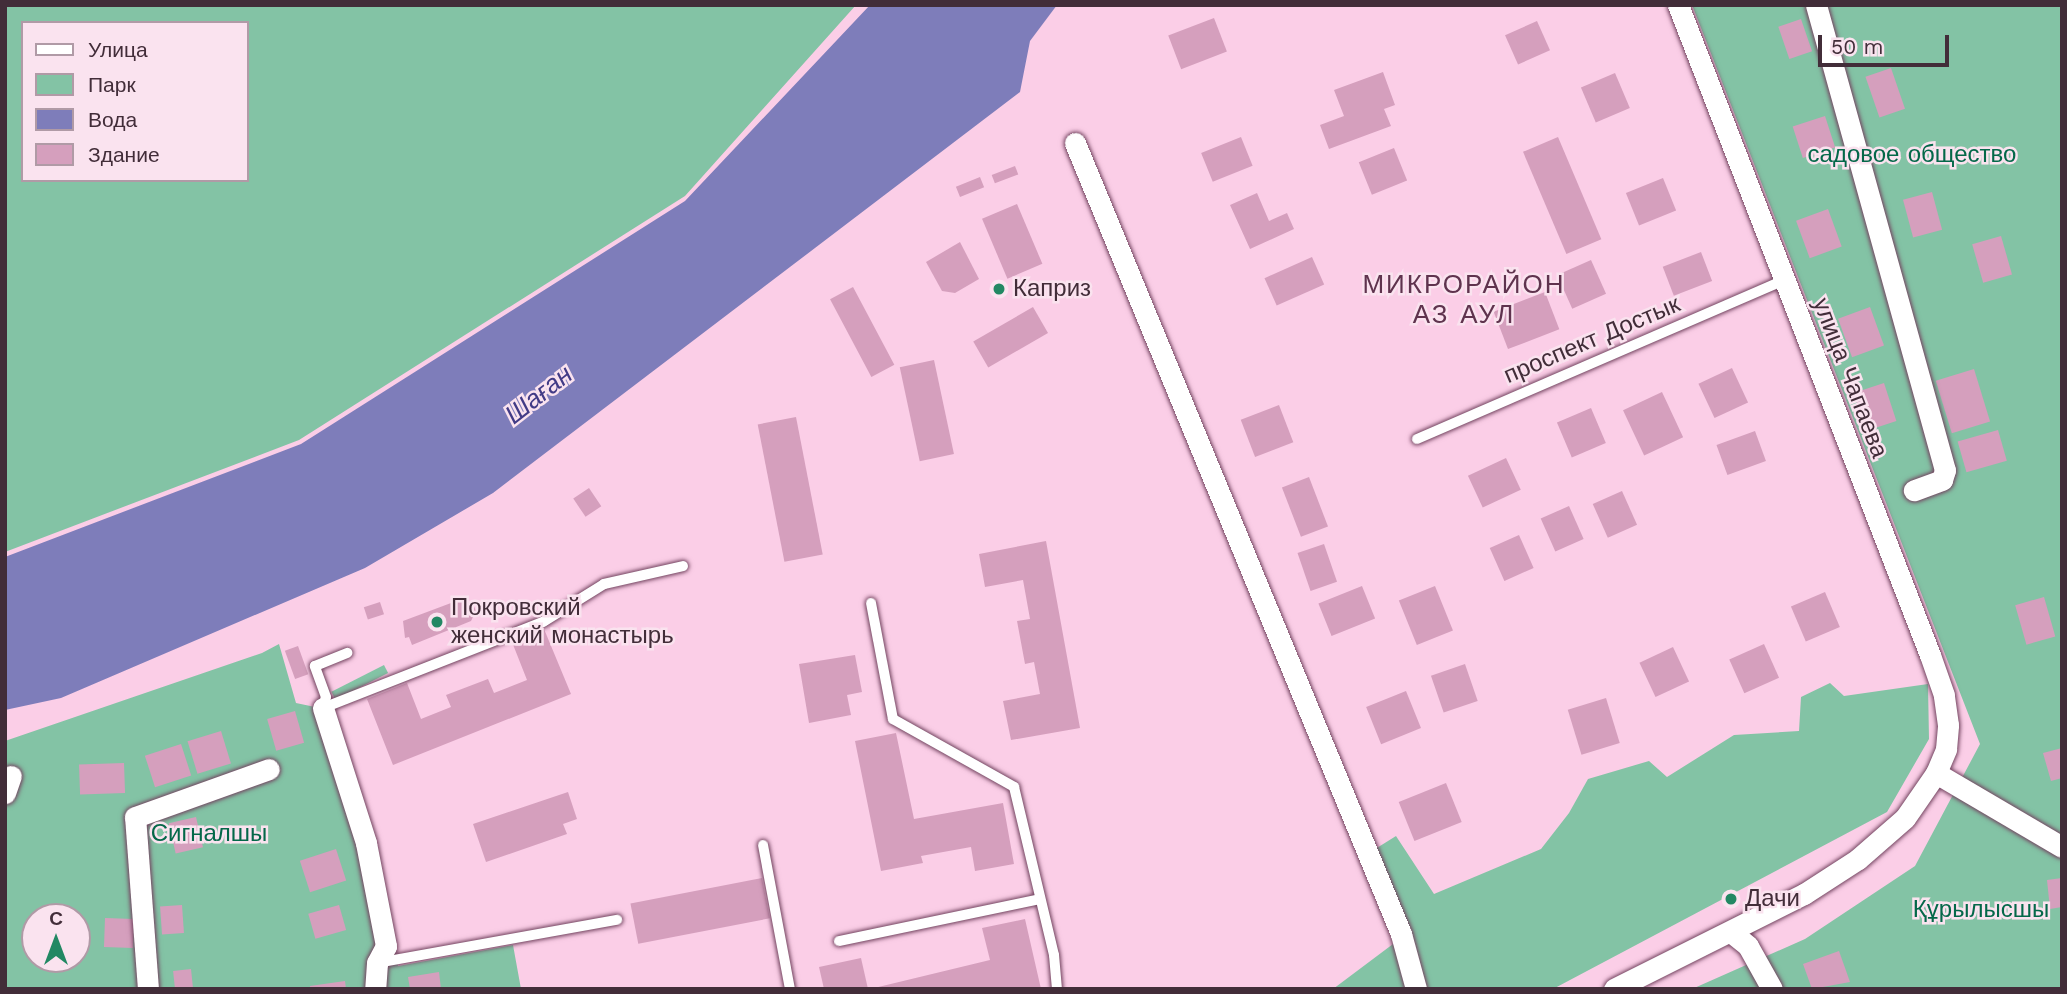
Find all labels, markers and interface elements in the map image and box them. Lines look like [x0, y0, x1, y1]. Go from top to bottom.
legend [21, 21, 248, 182]
scale bar [1822, 21, 1953, 65]
text: 50 m [1831, 34, 1883, 59]
text: Улица [88, 37, 148, 62]
text: Парк [88, 72, 136, 97]
text: Вода [88, 107, 137, 132]
park label: садовое общество [1808, 141, 2016, 169]
text: Здание [88, 142, 160, 167]
district label: МИКРОРАЙОН АЗ АУЛ [1364, 269, 1564, 330]
place label: Каприз [1013, 275, 1091, 303]
marker: Каприз [991, 281, 1007, 297]
street label: проспект Достык [1500, 290, 1684, 390]
street label: улица Чапаева [1806, 294, 1894, 462]
water label: Шаған [499, 359, 579, 431]
place label: Покровский женский монастырь [451, 594, 674, 650]
marker: Покровский женский монастырь [429, 614, 445, 630]
park label: Сигналшы [151, 820, 267, 848]
place label: Дачи [1745, 885, 1800, 913]
marker: Дачи [1723, 891, 1739, 907]
park label: Құрылысшы [1913, 896, 2049, 924]
north arrow [21, 903, 91, 973]
text: С [49, 907, 63, 930]

